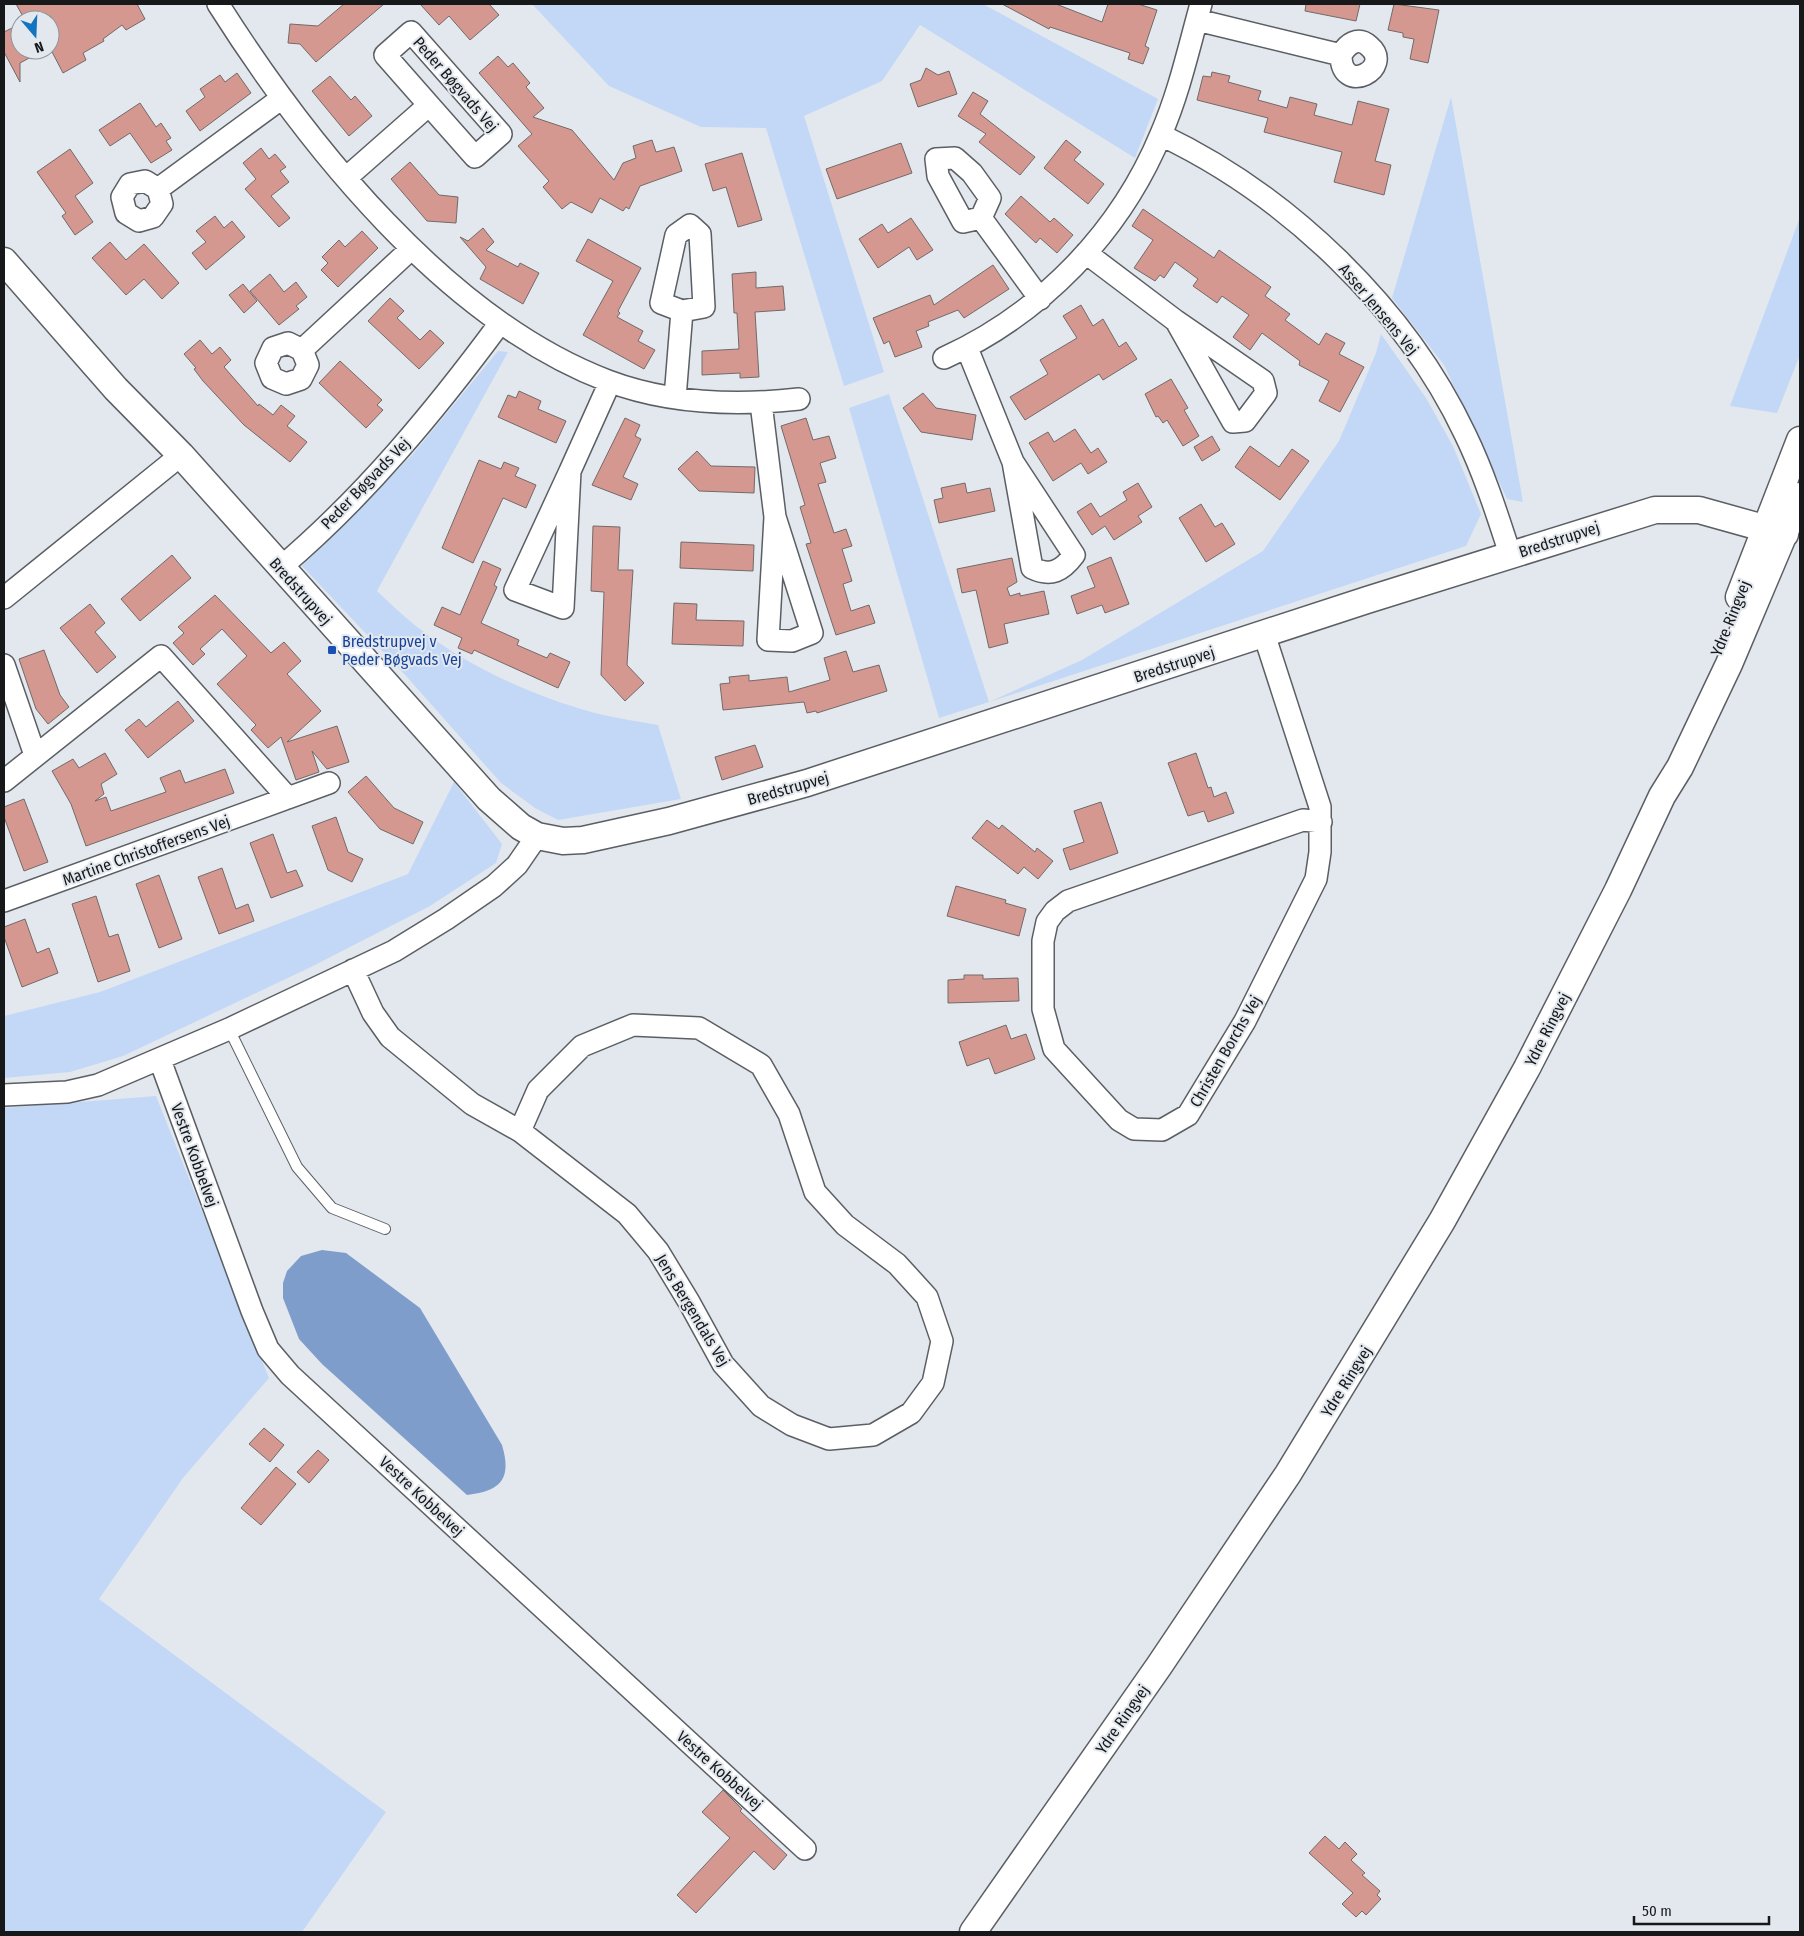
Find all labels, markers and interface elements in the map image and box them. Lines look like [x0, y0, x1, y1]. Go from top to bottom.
north arrow [10, 10, 60, 60]
street label: Peder Bøgvads Vej [409, 33, 502, 136]
text: N [32, 37, 46, 56]
street label: Asser Jensens Vej [1335, 260, 1422, 359]
street label: Peder Bøgvads Vej [317, 434, 414, 533]
street label: Bredstrupvej [1516, 517, 1602, 561]
street label: Bredstrupvej [266, 554, 336, 629]
street label: Ydre Ringvej [1707, 577, 1754, 659]
place label: Bredstrupvej v Peder Bøgvads Vej [342, 632, 462, 669]
street label: Bredstrupvej [1131, 642, 1217, 686]
marker: Bredstrupvej v Peder Bøgvads Vej [326, 644, 338, 656]
street label: Bredstrupvej [745, 768, 831, 809]
street label: Martine Christoffersens Vej [60, 811, 232, 890]
street label: Ydre Ringvej [1521, 989, 1574, 1069]
street label: Christen Borchs Vej [1186, 992, 1265, 1110]
street label: Vestre Kobbelvej [167, 1101, 222, 1210]
street label: Jens Bergendals Vej [652, 1251, 734, 1370]
street label: Ydre Ringvej [1317, 1342, 1376, 1420]
street label: Vestre Kobbelvej [375, 1452, 468, 1541]
street label: Ydre Ringvej [1092, 1681, 1153, 1758]
street label: Vestre Kobbelvej [673, 1727, 767, 1814]
scale bar [1634, 1894, 1769, 1926]
text: 50 m [1642, 1902, 1672, 1920]

